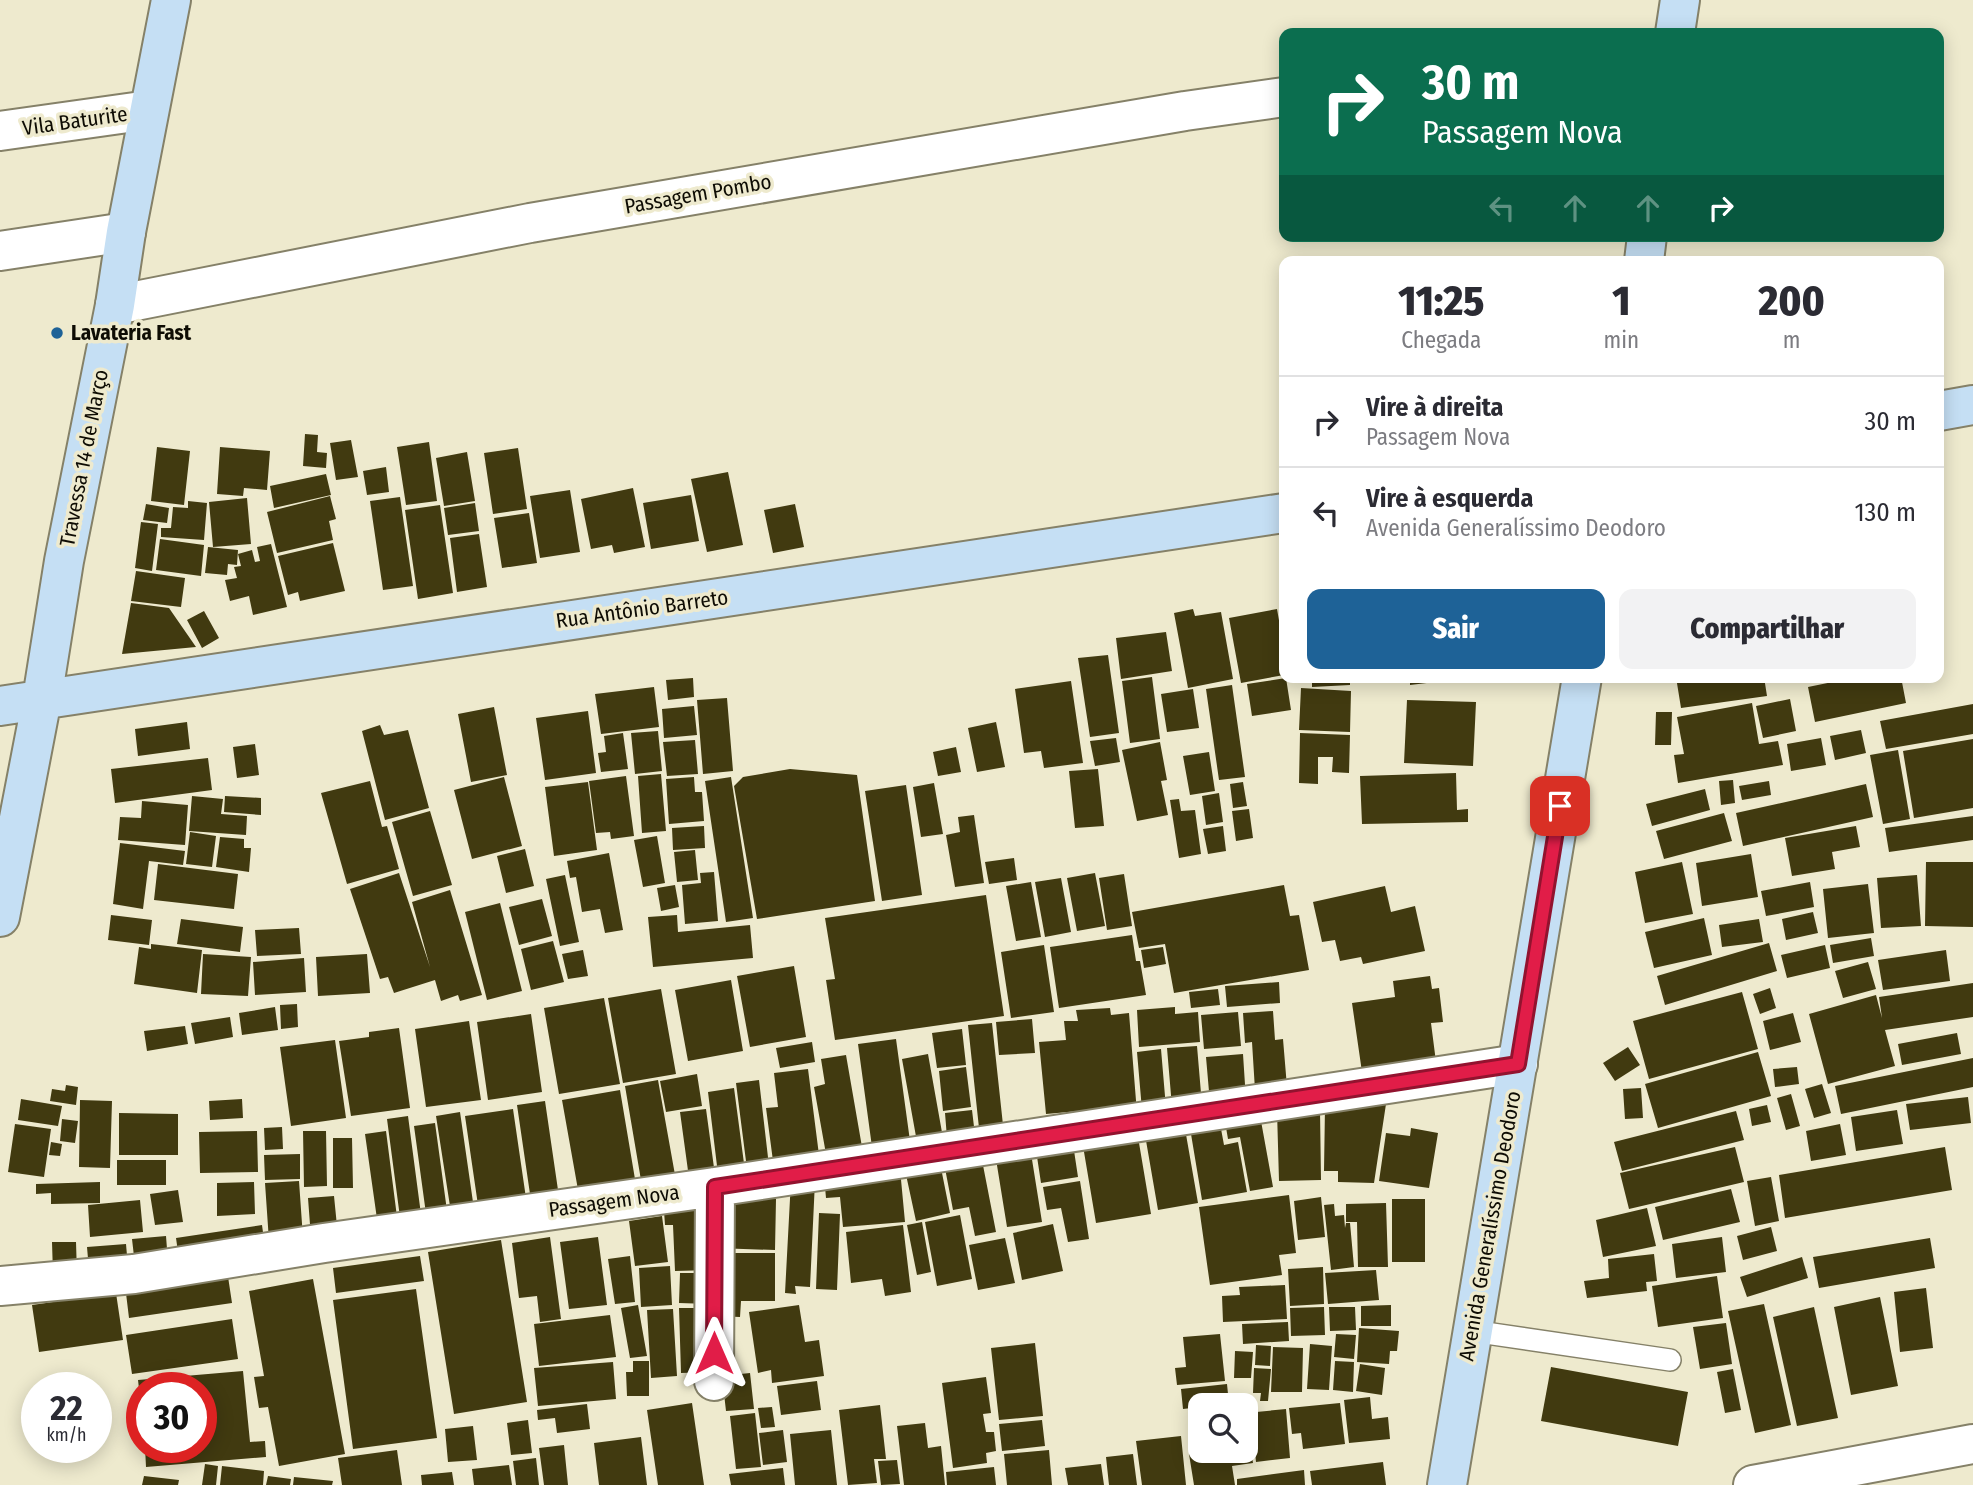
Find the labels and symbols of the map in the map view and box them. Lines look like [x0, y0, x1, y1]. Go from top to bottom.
street label: Vila Baturite [21, 101, 129, 141]
street label: Passagem Pombo [623, 168, 773, 220]
place label: Lavateria Fast [71, 320, 192, 346]
marker: Lavateria Fast [49, 325, 65, 341]
street label: Travessa 14 de Março [54, 367, 114, 549]
street label: Rua Antônio Barreto [554, 584, 730, 634]
pin [1530, 776, 1590, 836]
street label: Avenida Generalíssimo Deodoro [1453, 1089, 1527, 1363]
street label: Passagem Nova [547, 1179, 681, 1223]
position arrow [677, 1316, 751, 1390]
speed limit sign: 30 [126, 1372, 217, 1463]

